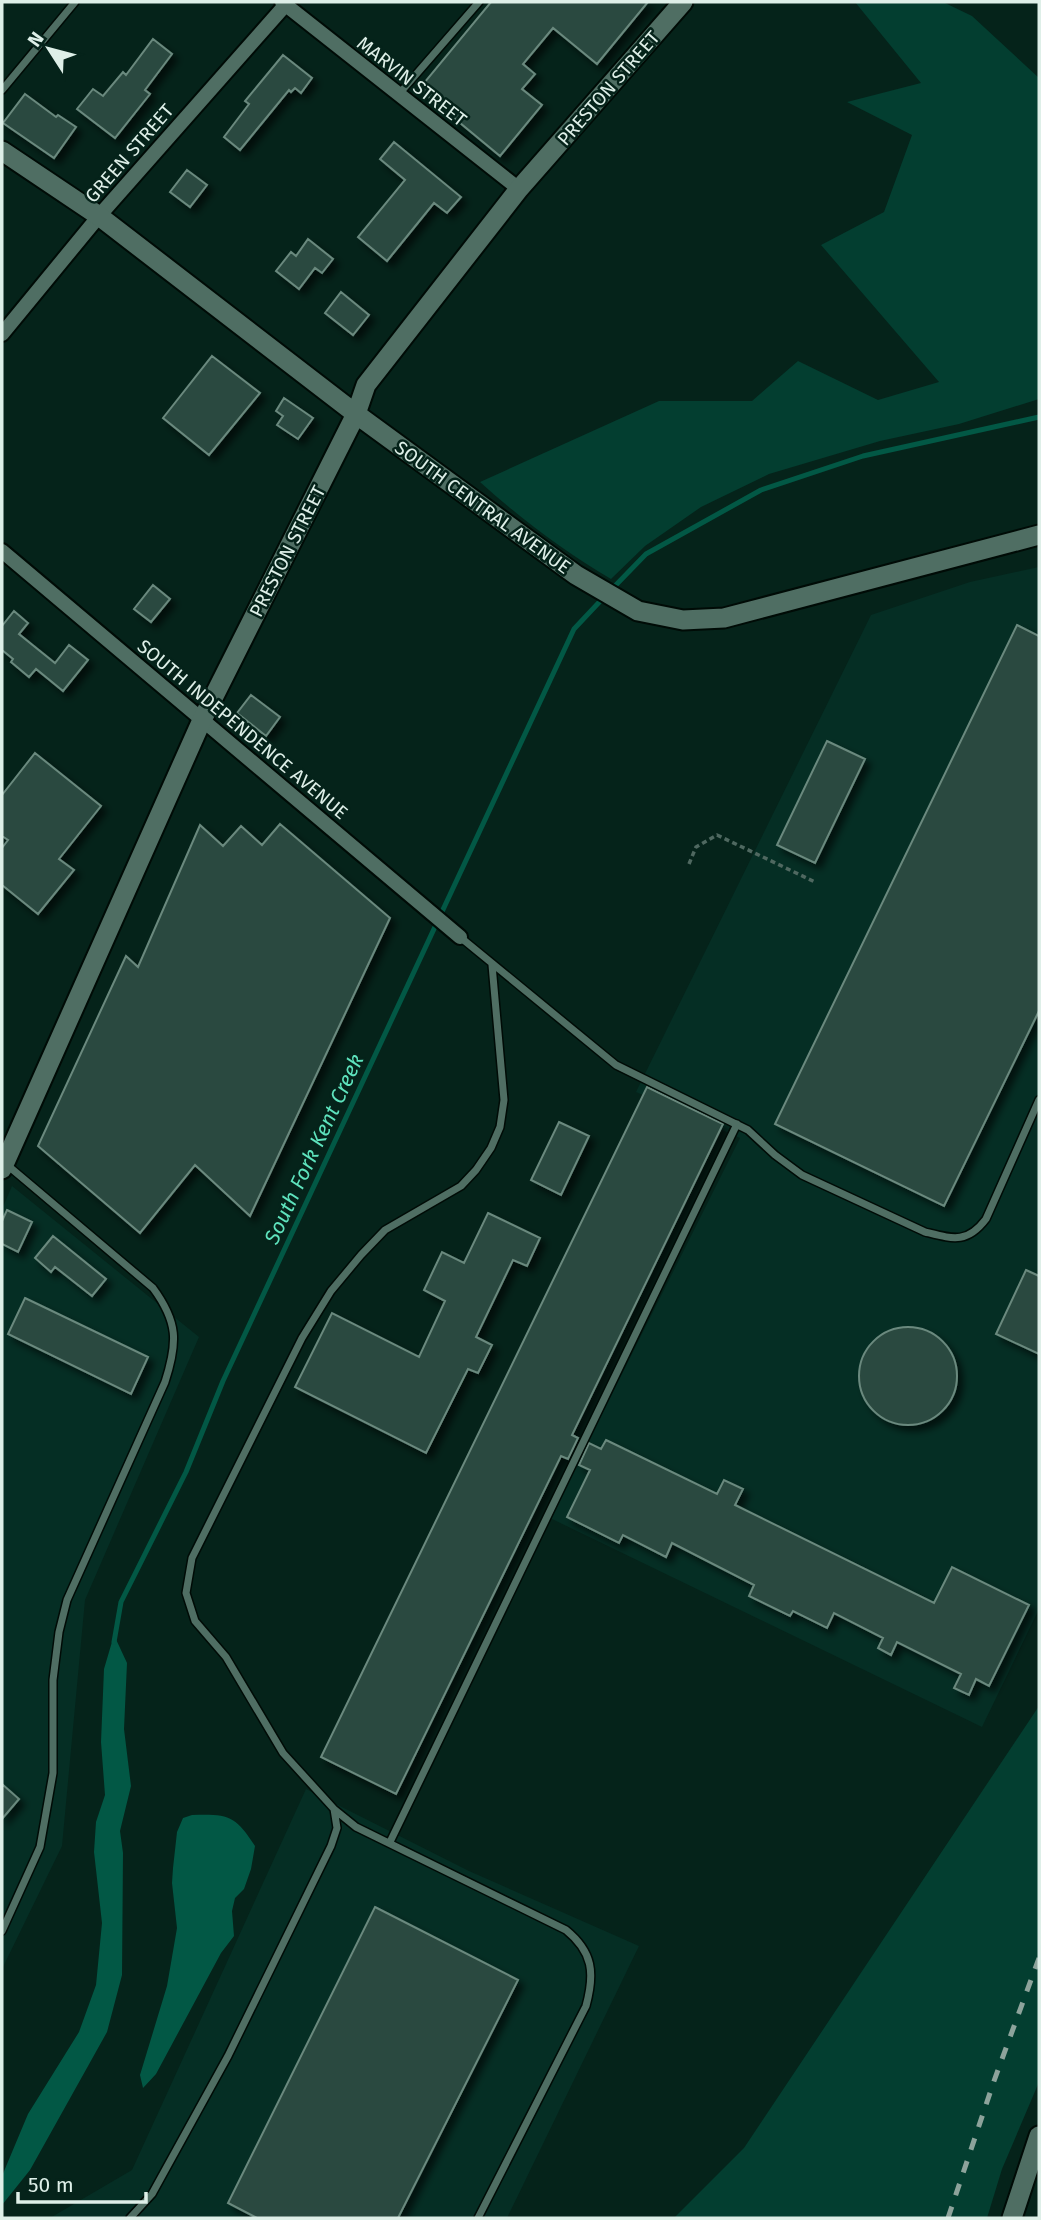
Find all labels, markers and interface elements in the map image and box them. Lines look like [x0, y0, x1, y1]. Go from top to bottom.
north arrow [14, 14, 84, 84]
street label: PRESTON STREET [552, 26, 664, 150]
text: N [23, 27, 49, 51]
street label: MARVIN STREET [352, 32, 471, 131]
street label: GREEN STREET [80, 99, 179, 207]
street label: SOUTH CENTRAL AVENUE [390, 436, 575, 579]
street label: PRESTON STREET [244, 482, 330, 621]
street label: SOUTH INDEPENDENCE AVENUE [133, 635, 352, 824]
water label: South Fork Kent Creek [258, 1050, 369, 1249]
scale bar [18, 2160, 145, 2204]
text: 50 m [28, 2172, 74, 2198]

